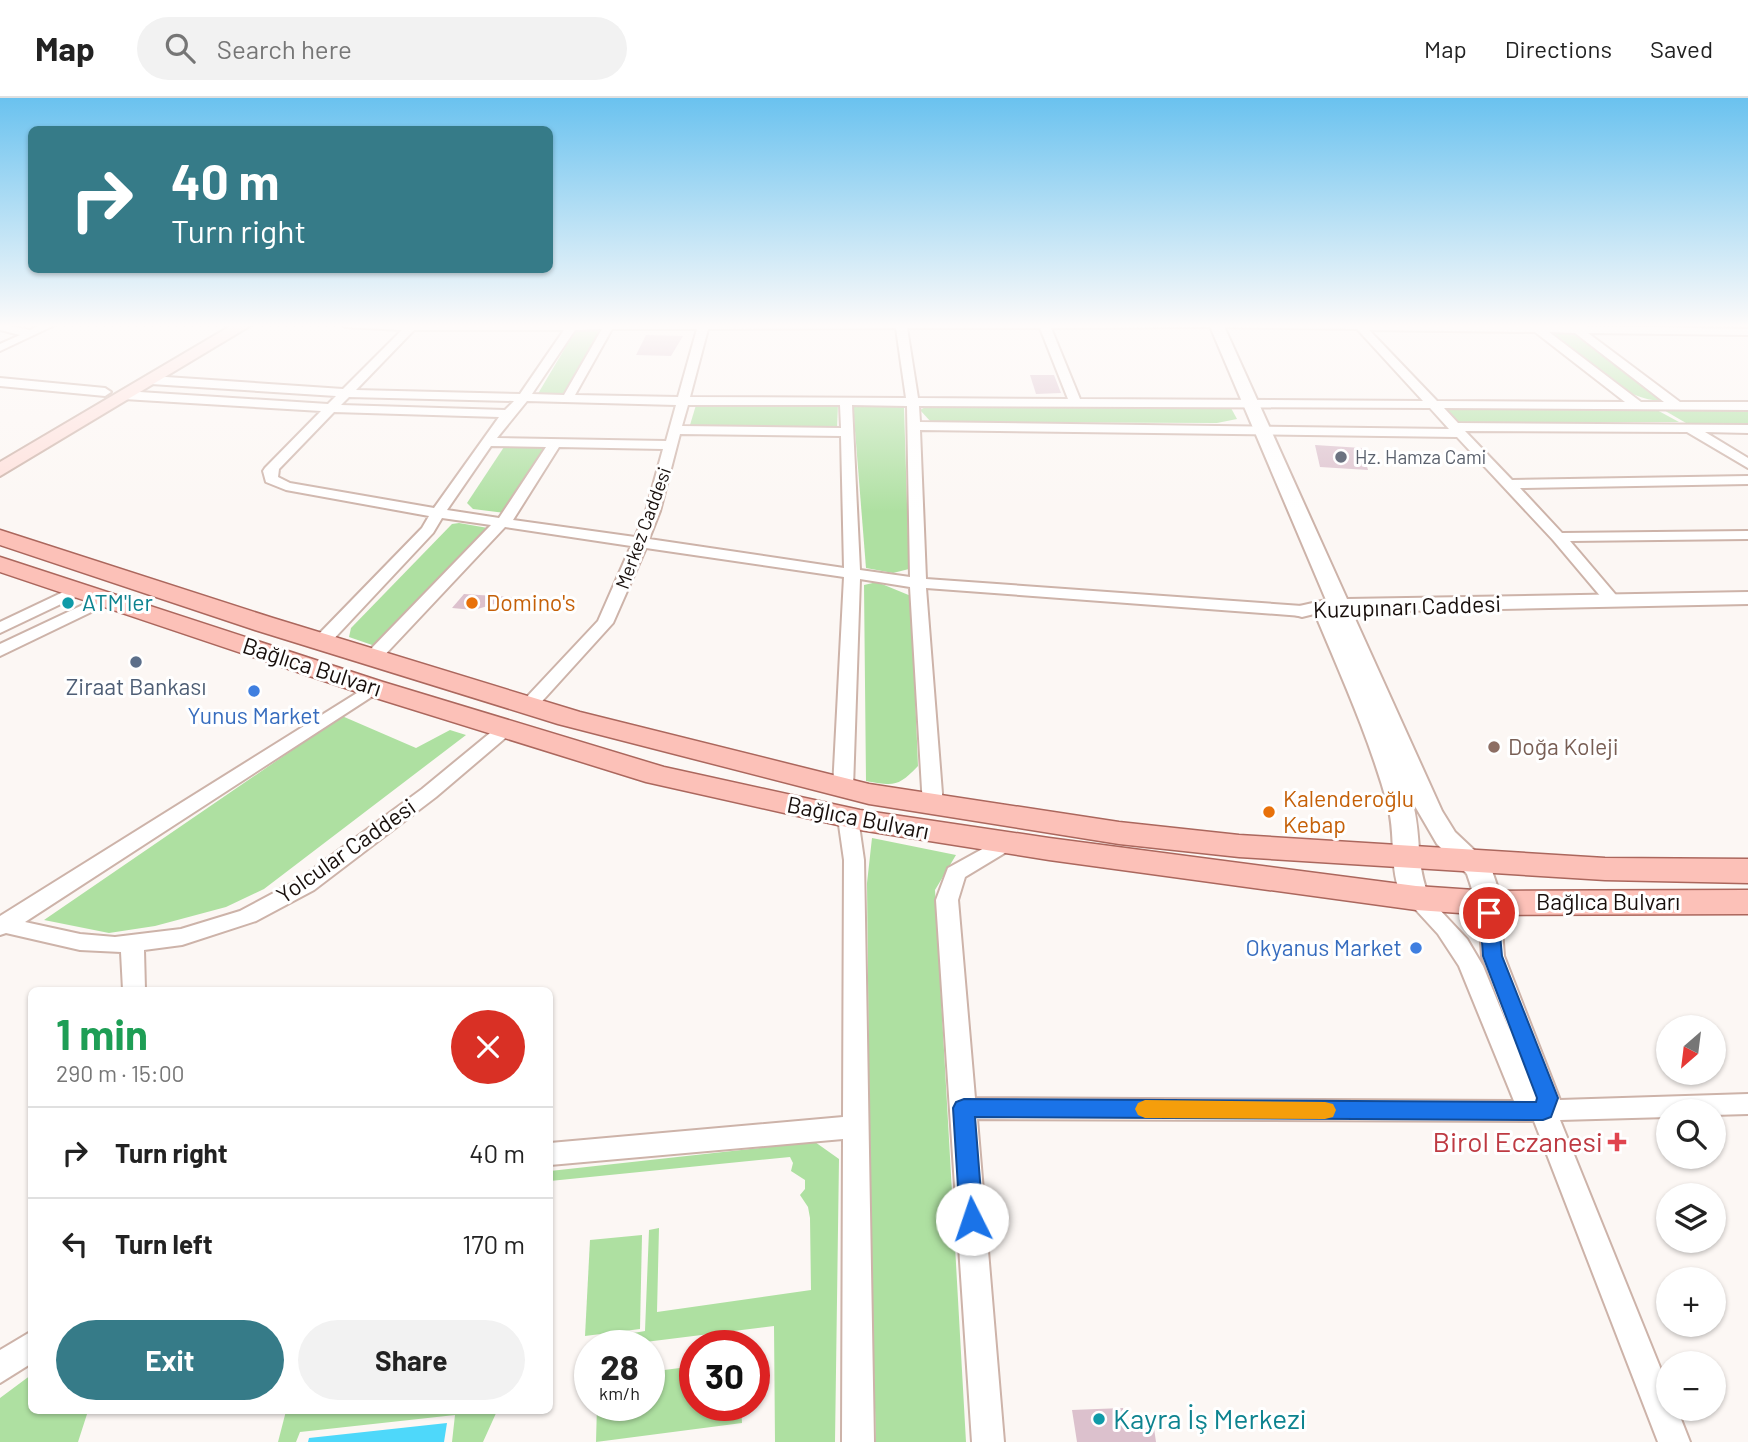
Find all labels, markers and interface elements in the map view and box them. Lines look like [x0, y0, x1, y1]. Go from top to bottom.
search box [137, 17, 627, 80]
text: Map [35, 28, 95, 68]
icon: search [161, 29, 199, 67]
text: Search here [217, 33, 352, 64]
text: Map [1424, 34, 1467, 63]
text: Directions [1505, 34, 1612, 63]
text: Saved [1650, 34, 1713, 63]
text: 40 m [171, 151, 279, 210]
icon: right [56, 154, 147, 245]
text: Turn right [171, 211, 306, 249]
place label: Hz. Hamza Cami [1355, 445, 1486, 468]
marker: Hz. Hamza Cami [1333, 449, 1349, 465]
street label: Merkez Caddesi [610, 464, 675, 592]
place label: ATM'ler [82, 588, 154, 616]
place label: Domino's [486, 588, 576, 616]
street label: Kuzupınarı Caddesi [1312, 589, 1501, 623]
marker: ATM'ler [60, 595, 76, 611]
marker: Domino's [464, 595, 480, 611]
street label: Bağlıca Bulvarı [239, 630, 385, 702]
marker: Ziraat Bankası [128, 654, 144, 670]
place label: Ziraat Bankası [66, 672, 206, 700]
marker: Yunus Market [246, 683, 262, 699]
place label: Yunus Market [187, 701, 321, 729]
place label: Doğa Koleji [1508, 732, 1619, 760]
marker: Doğa Koleji [1486, 739, 1502, 755]
place label: Kalenderoğlu Kebap [1283, 784, 1414, 838]
street label: Bağlıca Bulvarı [785, 790, 932, 845]
street label: Yolcular Caddesi [270, 792, 420, 909]
marker: Kalenderoğlu Kebap [1261, 804, 1277, 820]
pin [1459, 883, 1519, 943]
street label: Bağlıca Bulvarı [1536, 887, 1680, 915]
icon: arrive [1470, 894, 1508, 932]
place label: Okyanus Market [1246, 933, 1402, 961]
marker: Okyanus Market [1408, 940, 1424, 956]
text: 1 min [56, 1008, 148, 1058]
button: close [451, 1010, 525, 1084]
north arrow [1656, 1015, 1726, 1085]
map controls [1656, 1015, 1726, 1421]
text: 290 m · 15:00 [56, 1059, 185, 1087]
button: search [1656, 1099, 1726, 1169]
place label: Birol Eczanesi [1432, 1124, 1603, 1158]
icon: right [56, 1134, 94, 1172]
marker: Birol Eczanesi [1609, 1134, 1625, 1150]
text: Turn right [115, 1137, 228, 1168]
text: 40 m [469, 1137, 525, 1168]
position arrow [935, 1182, 1009, 1256]
button: layers [1656, 1183, 1726, 1253]
icon: left [56, 1225, 94, 1263]
text: Turn left [115, 1228, 213, 1259]
text: 170 m [462, 1228, 525, 1259]
button: + [1656, 1267, 1726, 1337]
button: Exit [56, 1320, 284, 1400]
button: Share [298, 1320, 525, 1400]
speed limit sign: 30 [679, 1330, 770, 1421]
text: 28 [600, 1345, 639, 1387]
button: − [1656, 1351, 1726, 1421]
text: km/h [599, 1382, 640, 1404]
place label: Kayra İş Merkezi [1113, 1401, 1307, 1435]
marker: Kayra İş Merkezi [1091, 1411, 1107, 1427]

